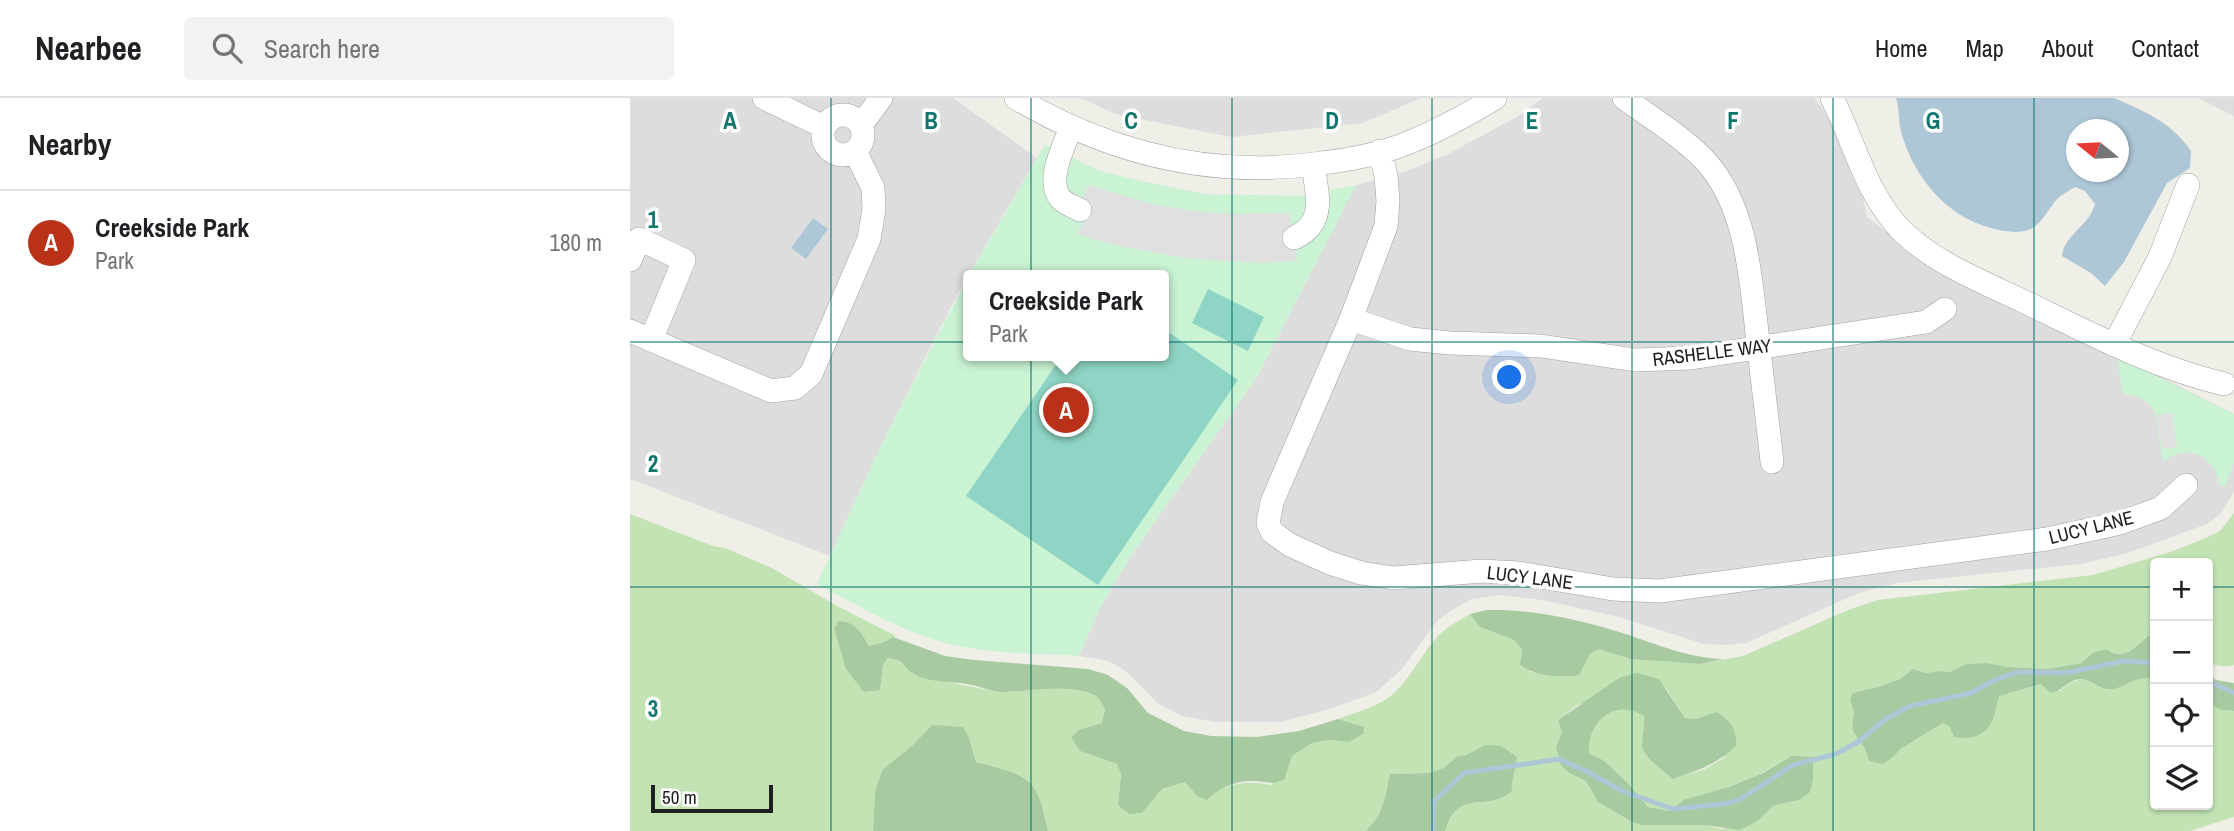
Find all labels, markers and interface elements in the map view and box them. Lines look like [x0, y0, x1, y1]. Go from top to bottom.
search box [184, 17, 674, 80]
text: Nearbee [35, 26, 142, 70]
icon: search [208, 29, 246, 67]
text: Search here [264, 31, 380, 66]
text: Home [1875, 32, 1927, 64]
text: Map [1965, 32, 2004, 64]
text: About [2042, 32, 2093, 64]
text: Contact [2131, 32, 2199, 64]
text: A [723, 105, 737, 136]
text: B [924, 105, 938, 136]
text: C [1124, 105, 1138, 136]
text: D [1325, 105, 1339, 136]
text: E [1526, 105, 1538, 136]
text: F [1727, 105, 1739, 136]
text: G [1926, 105, 1940, 136]
north arrow [2066, 119, 2129, 182]
text: Nearby [28, 124, 111, 164]
text: 1 [648, 204, 659, 235]
text: Creekside Park [95, 210, 249, 245]
text: A [44, 227, 58, 258]
text: 180 m [550, 227, 602, 258]
text: Park [95, 245, 134, 276]
popup [963, 270, 1169, 361]
text: Creekside Park [989, 283, 1143, 318]
text: Park [989, 318, 1028, 349]
street label: RASHELLE WAY [1651, 332, 1773, 372]
your location [1492, 360, 1526, 394]
pin: A [1043, 384, 1089, 436]
text: 2 [648, 448, 658, 479]
street label: LUCY LANE [2046, 504, 2136, 550]
map controls [2150, 558, 2213, 810]
button: + [2150, 558, 2213, 621]
street label: LUCY LANE [1486, 559, 1574, 595]
button: − [2150, 621, 2213, 684]
button: locate [2150, 684, 2213, 747]
text: 3 [648, 693, 658, 724]
button: layers [2150, 747, 2213, 810]
scale bar [651, 782, 774, 814]
text: 50 m [662, 784, 697, 810]

